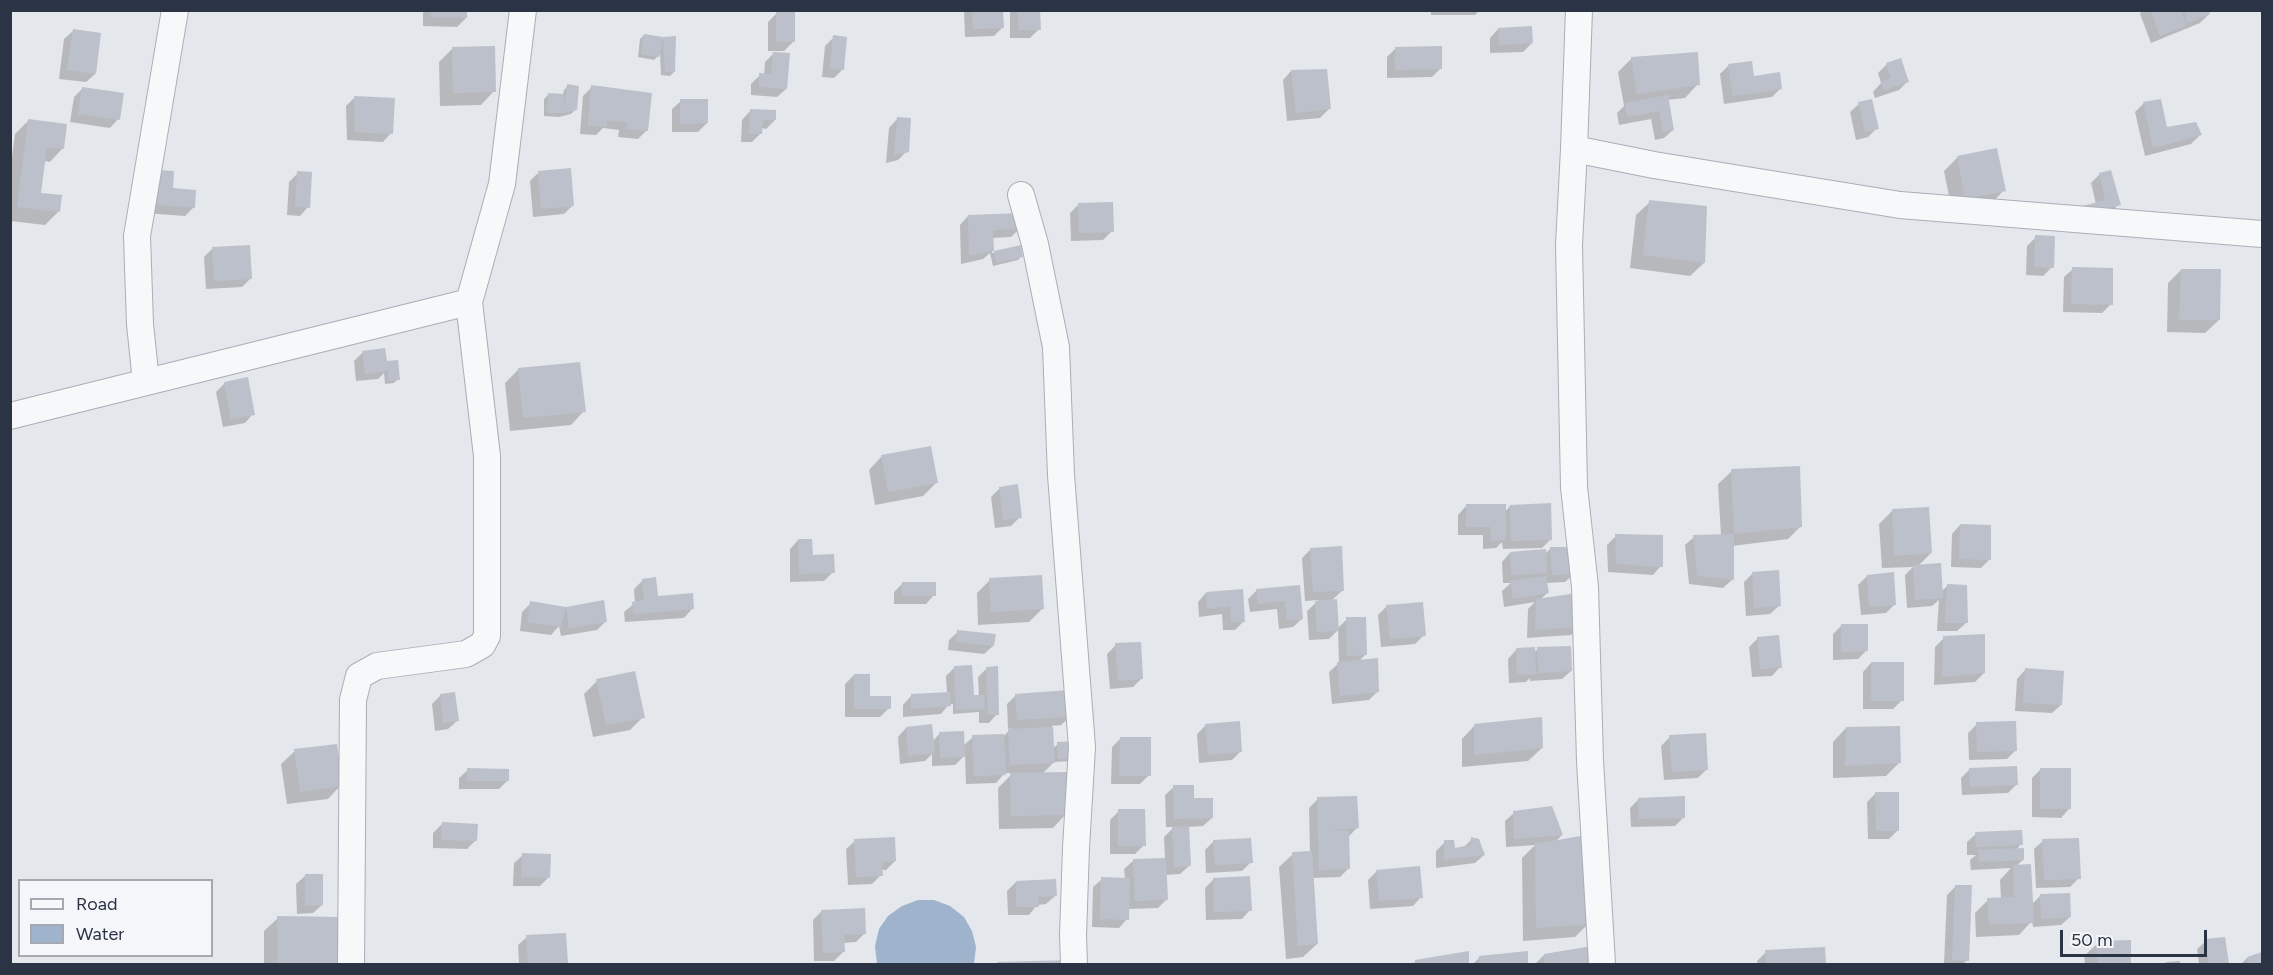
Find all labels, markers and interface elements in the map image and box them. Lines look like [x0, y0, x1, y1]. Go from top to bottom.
legend [18, 879, 213, 957]
text: Road [76, 893, 117, 915]
scale bar [2063, 918, 2210, 956]
text: Water [76, 923, 124, 945]
text: 50 m [2071, 929, 2113, 951]

